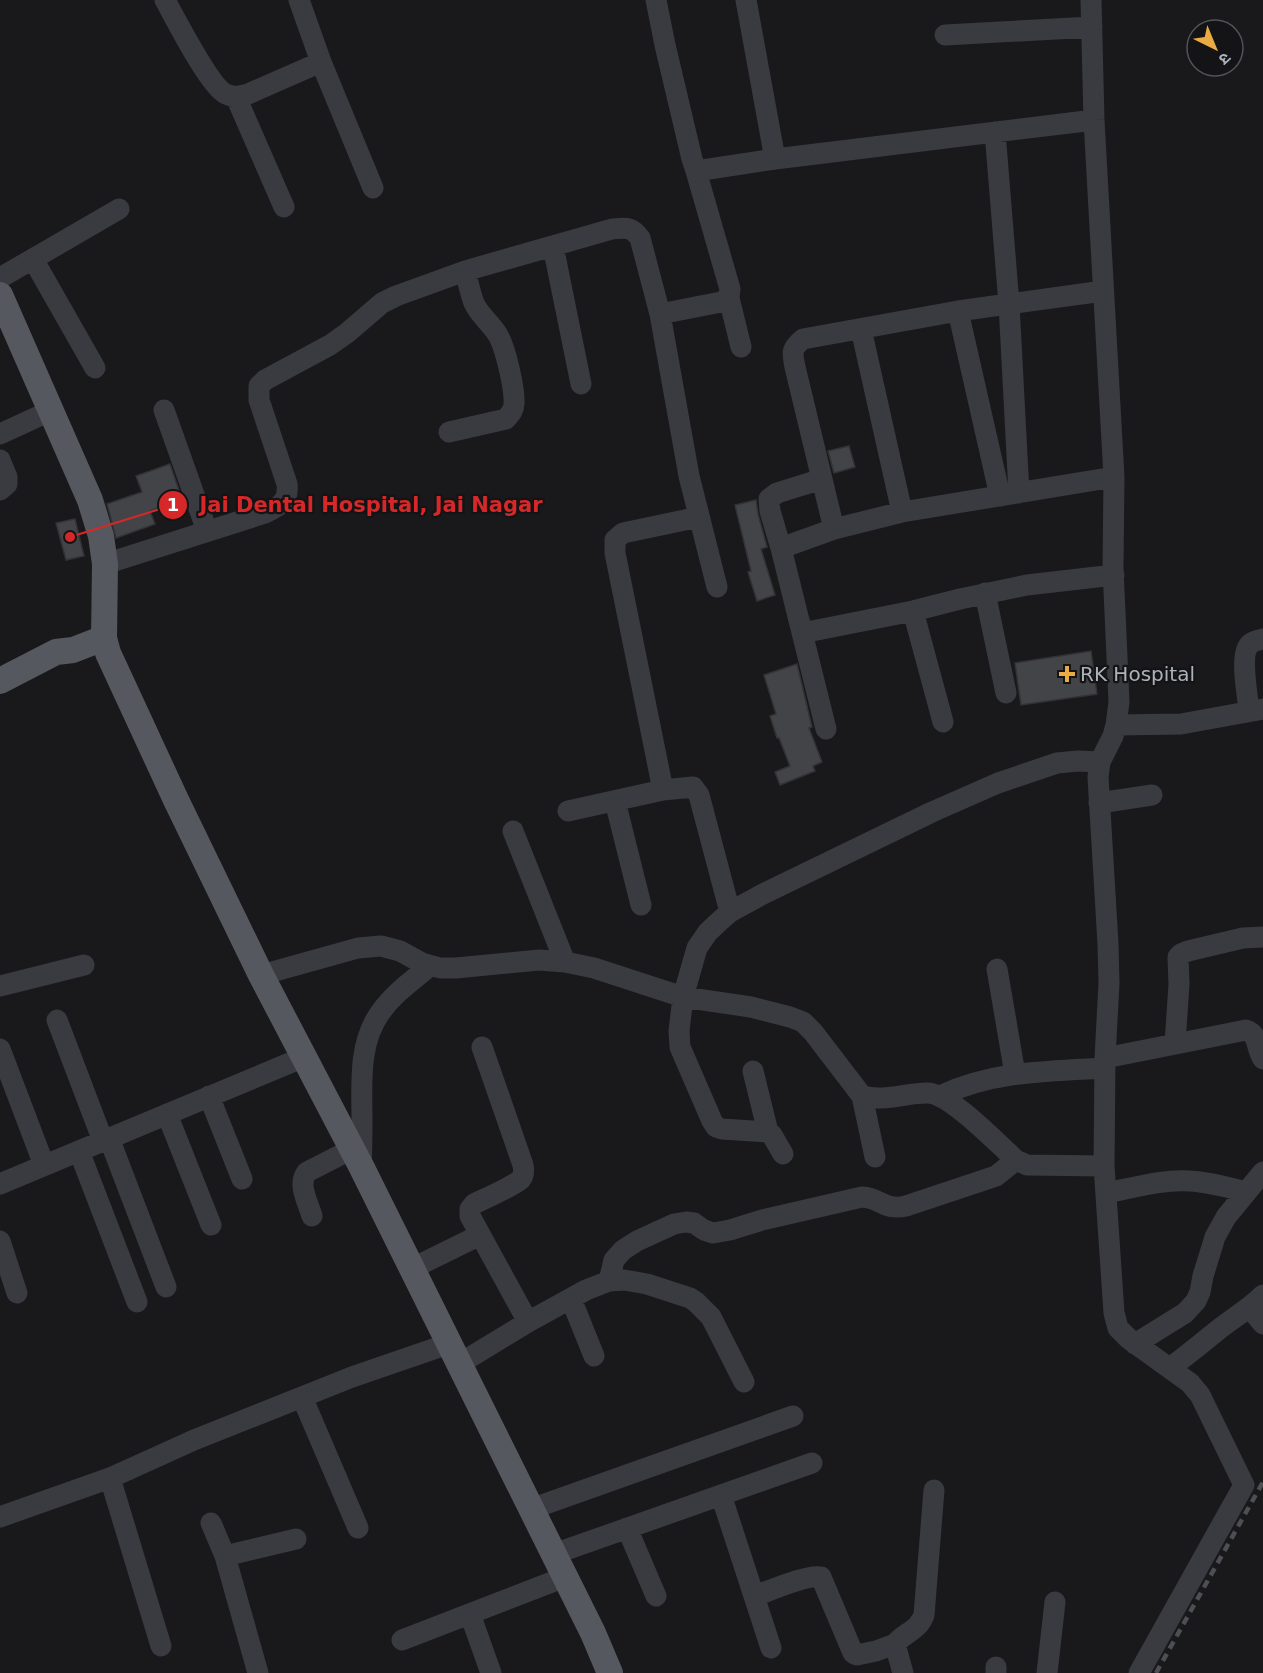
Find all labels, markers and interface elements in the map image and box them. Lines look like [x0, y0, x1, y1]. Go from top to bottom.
north arrow [1185, 18, 1245, 78]
text: उ [1215, 48, 1235, 69]
callout: Jai Dental Hospital, Jai Nagar [158, 485, 555, 524]
text: Jai Dental Hospital, Jai Nagar [197, 493, 543, 517]
text: 1 [167, 494, 179, 515]
place label: RK Hospital [1080, 662, 1195, 686]
marker: RK Hospital [1058, 665, 1076, 683]

